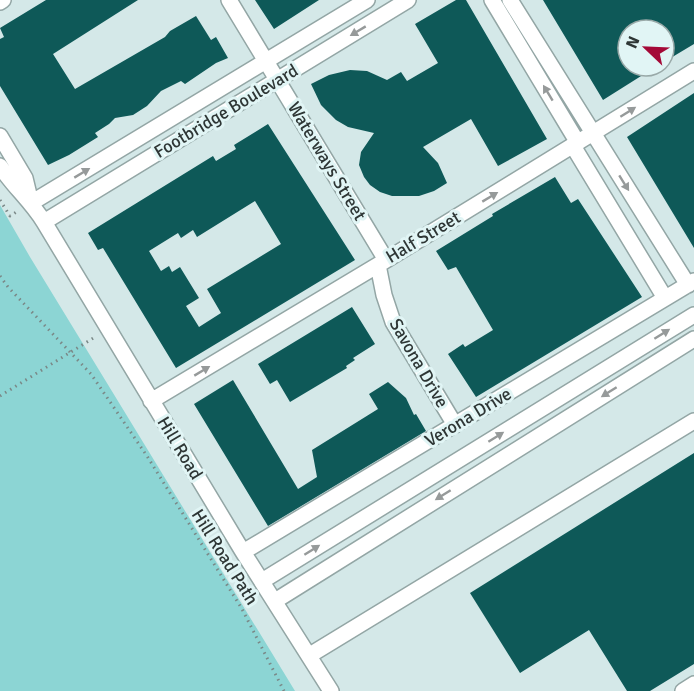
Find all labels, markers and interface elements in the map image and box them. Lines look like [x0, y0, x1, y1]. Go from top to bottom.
north arrow [616, 18, 676, 78]
one-way arrow [350, 25, 366, 36]
text: N [622, 33, 644, 52]
street label: Footbridge Boulevard [150, 59, 302, 163]
one-way arrow [542, 85, 553, 101]
street label: Waterways Street [283, 98, 371, 224]
one-way arrow [620, 106, 636, 117]
one-way arrow [74, 167, 90, 178]
one-way arrow [618, 175, 629, 191]
one-way arrow [482, 191, 498, 202]
street label: Half Street [382, 206, 464, 268]
street label: Savona Drive [385, 314, 453, 412]
one-way arrow [654, 329, 670, 340]
one-way arrow [194, 366, 211, 376]
street label: Verona Drive [421, 383, 515, 451]
one-way arrow [601, 386, 617, 397]
street label: Hill Road [153, 412, 207, 484]
one-way arrow [488, 431, 504, 442]
one-way arrow [435, 490, 451, 501]
street label: Hill Road Path [187, 505, 263, 609]
one-way arrow [304, 545, 320, 556]

